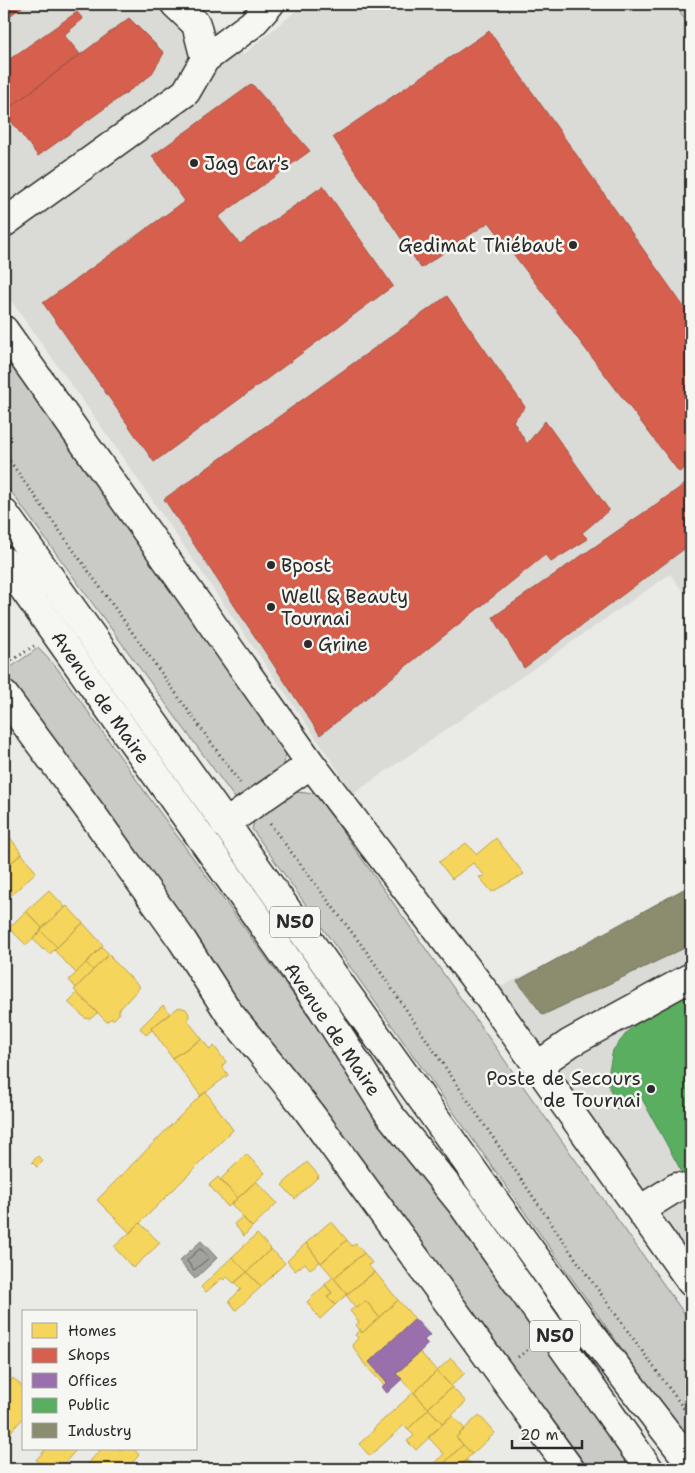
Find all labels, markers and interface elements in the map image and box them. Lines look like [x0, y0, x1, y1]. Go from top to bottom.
place label: Jag Car's [204, 151, 290, 176]
marker: Jag Car's [188, 157, 200, 169]
place label: Gedimat Thiébaut [398, 233, 563, 258]
marker: Gedimat Thiébaut [567, 239, 579, 251]
place label: Bpost [281, 553, 332, 578]
marker: Bpost [265, 559, 277, 571]
place label: Well & Beauty Tournai [281, 584, 408, 631]
marker: Well & Beauty Tournai [265, 601, 277, 613]
street label: Avenue de Maire [46, 626, 156, 768]
place label: Grine [318, 632, 368, 657]
marker: Grine [302, 638, 314, 650]
road number: N50 [270, 906, 320, 938]
street label: Avenue de Maire [279, 958, 387, 1101]
place label: Poste de Secours de Tournai [486, 1066, 641, 1113]
marker: Poste de Secours de Tournai [645, 1083, 657, 1095]
legend [22, 1310, 198, 1450]
road number: N50 [530, 1320, 580, 1352]
text: Homes [68, 1321, 116, 1341]
text: Shops [68, 1345, 110, 1365]
text: Offices [68, 1371, 117, 1391]
text: Public [68, 1395, 110, 1415]
scale bar [512, 1418, 582, 1450]
text: Industry [68, 1421, 132, 1441]
text: 20 m [520, 1425, 559, 1445]

